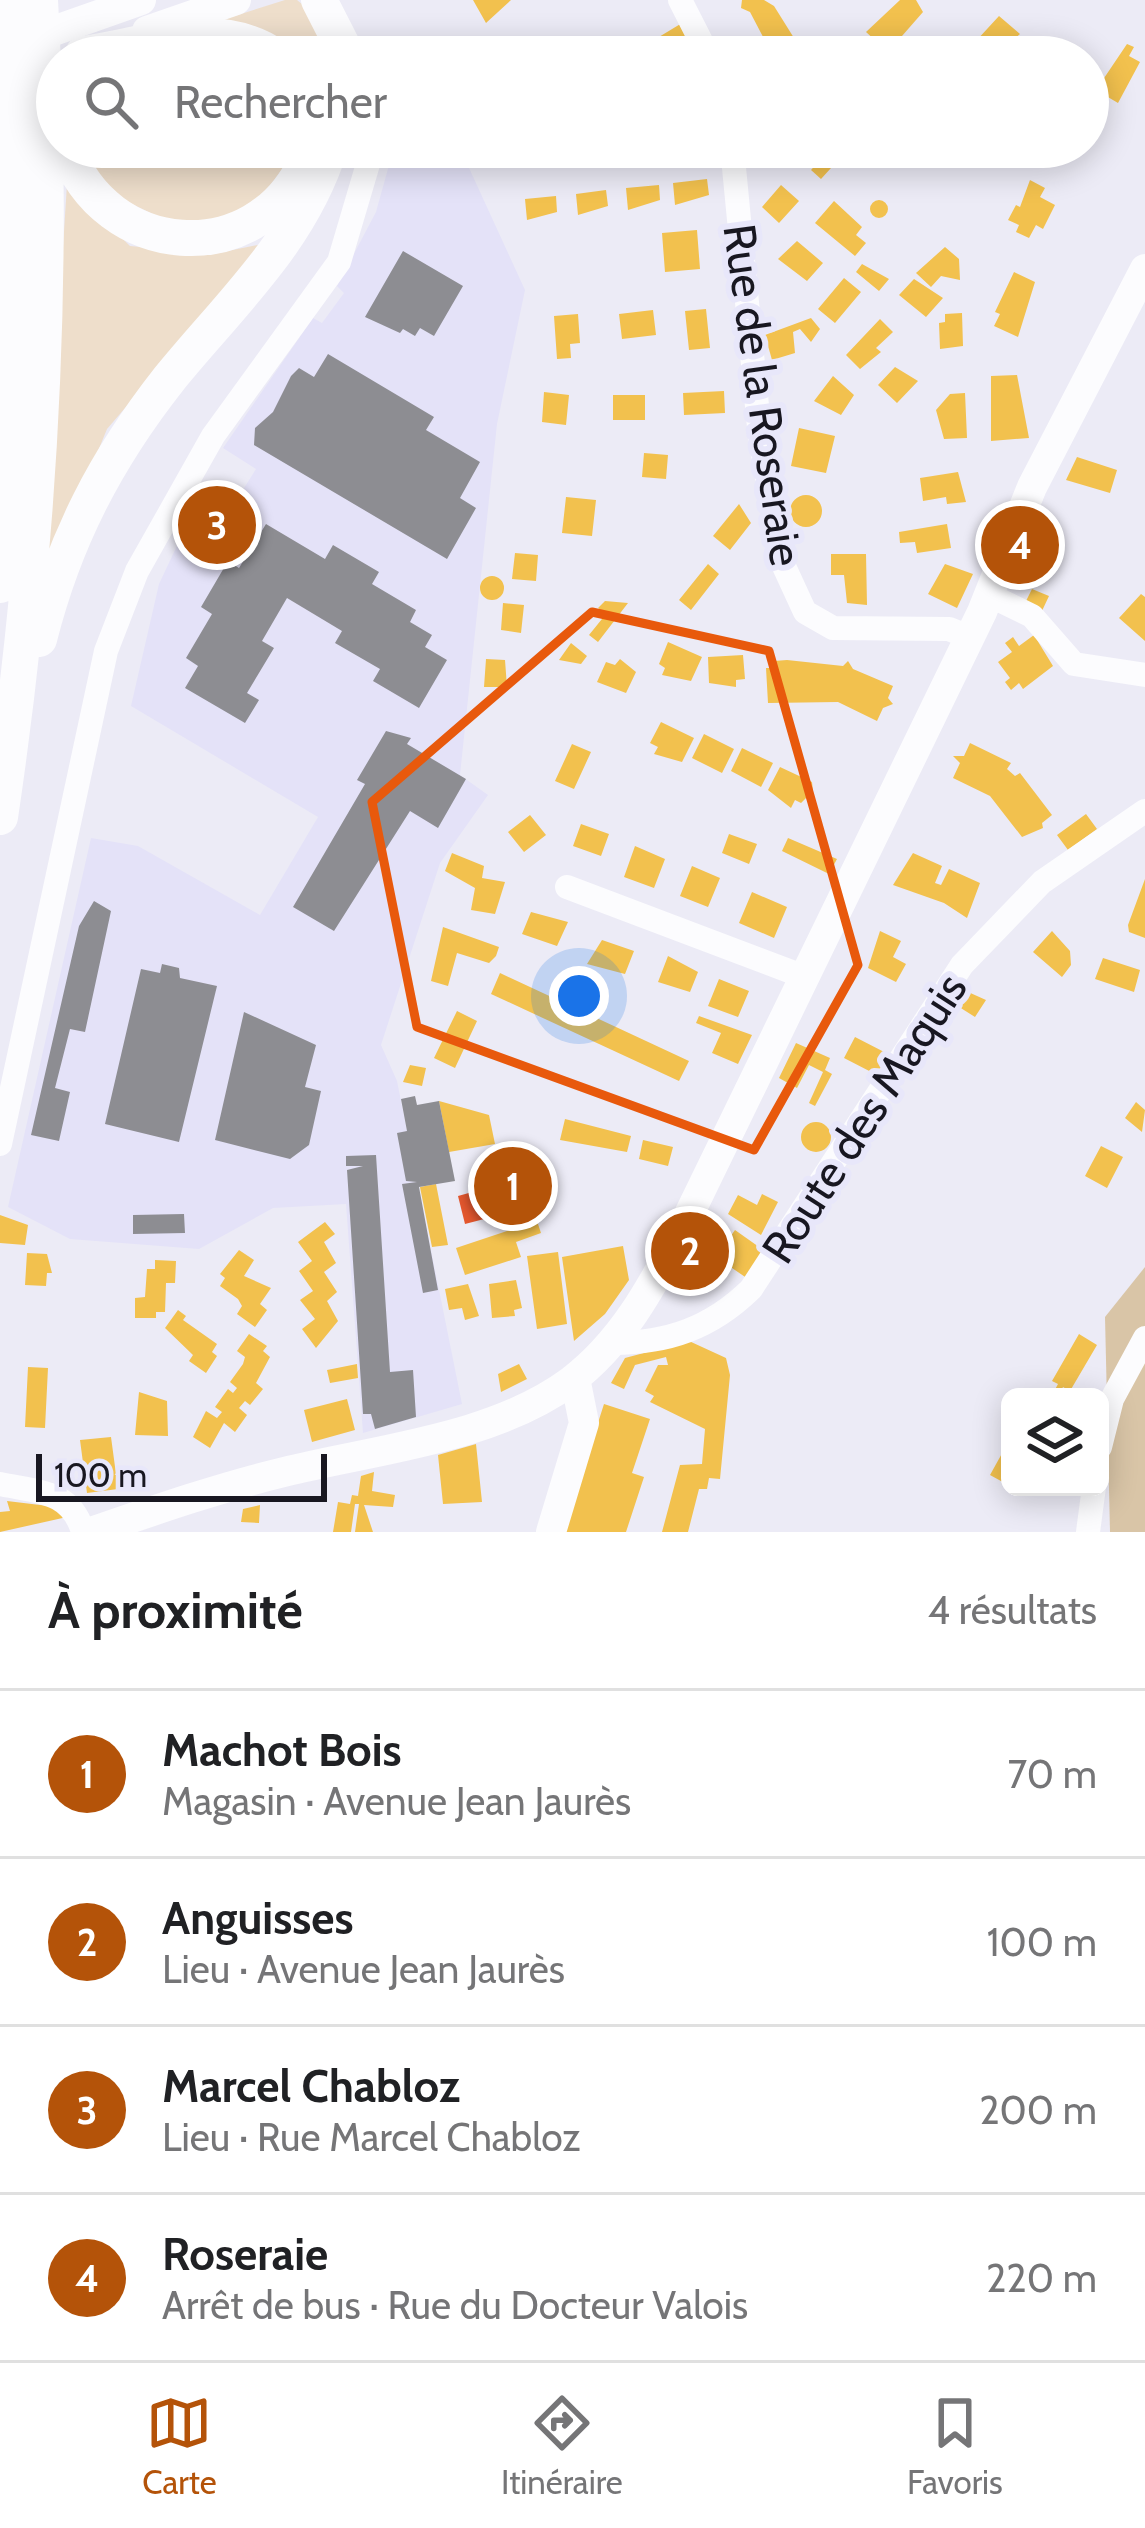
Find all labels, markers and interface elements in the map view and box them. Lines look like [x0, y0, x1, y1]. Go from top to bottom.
search box [36, 36, 1109, 168]
icon: search [78, 69, 144, 135]
text: Rechercher [174, 75, 387, 129]
street label: Rue de la Roseraie [712, 221, 814, 569]
pin: 3 [178, 480, 256, 570]
pin: 4 [981, 500, 1059, 590]
street label: Route des Maquis [750, 963, 978, 1273]
your location [549, 966, 609, 1026]
pin: 1 [474, 1141, 552, 1231]
pin: 2 [651, 1206, 729, 1296]
map controls [1001, 1388, 1109, 1496]
button: layers [1001, 1388, 1109, 1496]
scale bar [36, 1448, 327, 1501]
text: 100 m [54, 1455, 147, 1495]
text: À proximité [48, 1579, 303, 1641]
text: 4 résultats [928, 1586, 1097, 1634]
text: Machot Bois [162, 1723, 402, 1777]
text: 1 [80, 1750, 94, 1798]
text: 70 m [1008, 1750, 1097, 1798]
text: Magasin · Avenue Jean Jaurès [162, 1777, 631, 1825]
text: Anguisses [162, 1891, 353, 1945]
text: 2 [77, 1918, 97, 1966]
text: 100 m [987, 1918, 1097, 1966]
text: Lieu · Avenue Jean Jaurès [162, 1945, 565, 1993]
text: Marcel Chabloz [162, 2059, 460, 2113]
text: 3 [76, 2086, 98, 2134]
text: 200 m [979, 2086, 1097, 2134]
text: Lieu · Rue Marcel Chabloz [162, 2113, 581, 2161]
text: Roseraie [162, 2227, 328, 2281]
text: 4 [75, 2254, 99, 2302]
text: 220 m [986, 2254, 1097, 2302]
text: Arrêt de bus · Rue du Docteur Valois [162, 2281, 748, 2329]
tab: Carte [142, 2390, 217, 2502]
tab: Itinéraire [501, 2390, 623, 2502]
tab: Favoris [907, 2390, 1003, 2502]

